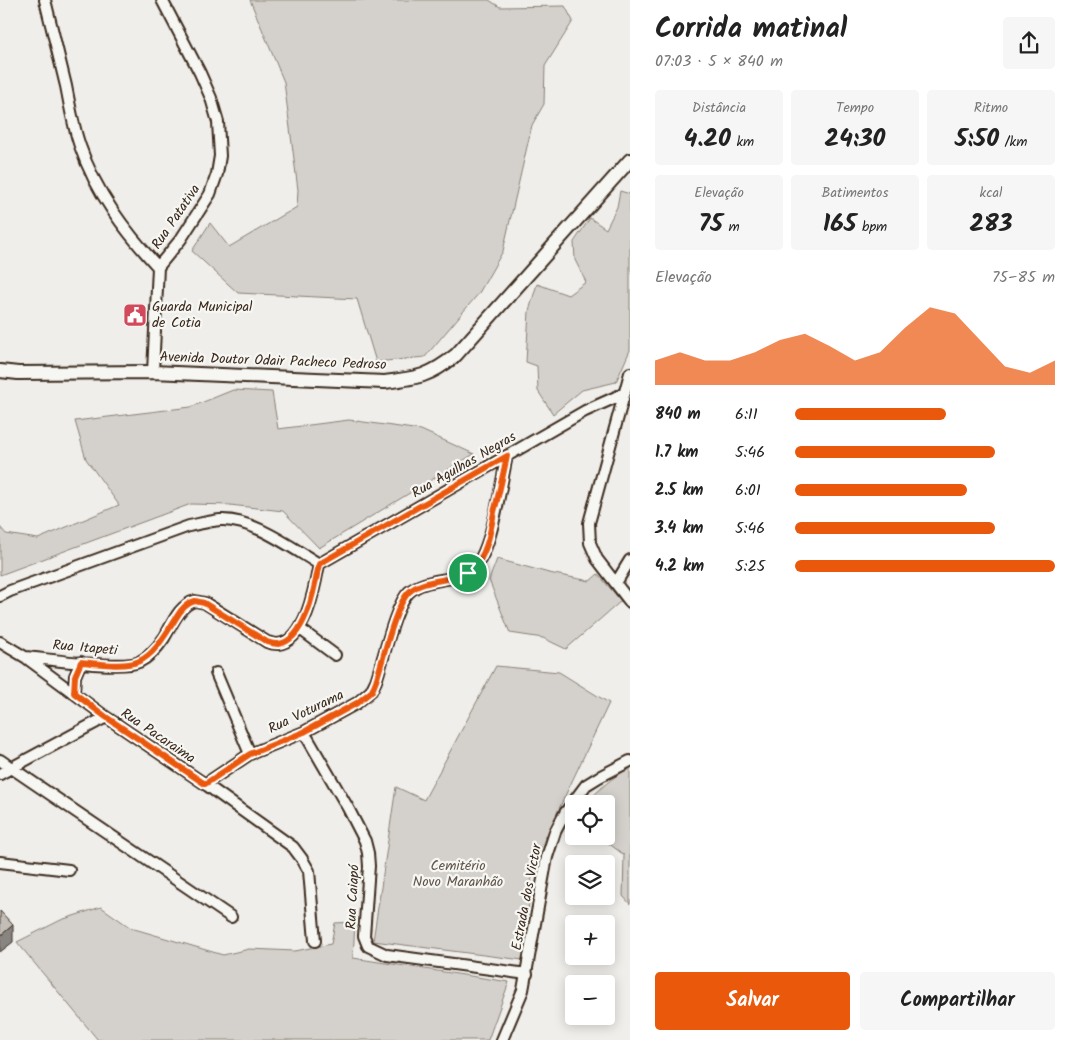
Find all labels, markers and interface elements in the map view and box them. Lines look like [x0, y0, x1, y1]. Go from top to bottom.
text: Corrida matinal [655, 7, 847, 52]
button: share [1003, 17, 1055, 69]
text: 07:03 · 5 × 840 m [655, 49, 783, 74]
text: Distância [692, 97, 746, 119]
text: Tempo [836, 97, 874, 119]
text: Ritmo [974, 97, 1008, 119]
text: 4.20 [684, 119, 731, 159]
text: 24:30 [825, 119, 885, 159]
text: 5:50 [955, 119, 999, 159]
text: km [731, 131, 754, 153]
text: /km [999, 131, 1027, 153]
street label: Rua Patativa [146, 180, 206, 254]
text: Elevação [694, 182, 744, 204]
text: Batimentos [822, 182, 888, 204]
text: kcal [980, 182, 1002, 204]
text: 75 [698, 204, 723, 244]
text: 165 [823, 204, 856, 244]
text: 283 [969, 204, 1013, 244]
text: m [723, 216, 740, 238]
text: bpm [856, 216, 887, 238]
text: Elevação [655, 265, 712, 290]
text: 75–85 m [992, 265, 1055, 290]
place label: Guarda Municipal de Cotia [152, 296, 253, 334]
public building icon: Guarda Municipal de Cotia [122, 302, 148, 328]
street label: Avenida Doutor Odair Pacheco Pedroso [159, 346, 387, 376]
text: 840 m [655, 402, 701, 427]
text: 6:11 [735, 402, 758, 427]
street label: Rua Agulhas Negras [408, 426, 520, 504]
text: 1.7 km [655, 440, 698, 465]
text: 5:46 [735, 440, 765, 465]
text: 2.5 km [655, 478, 703, 503]
text: 6:01 [735, 478, 761, 503]
text: 3.4 km [655, 516, 703, 541]
text: 5:46 [735, 516, 765, 541]
pin [447, 552, 489, 594]
text: 4.2 km [655, 554, 704, 579]
text: 5:25 [735, 554, 765, 579]
icon: arrive [454, 559, 482, 587]
street label: Rua Itapeti [52, 634, 119, 662]
street label: Rua Voturama [264, 684, 348, 740]
street label: Rua Pacaraima [116, 703, 200, 769]
map controls [565, 795, 615, 1025]
button: locate [565, 795, 615, 845]
street label: Estrada dos Victor [506, 840, 548, 952]
park label: Cemitério Novo Maranhão [413, 855, 503, 893]
button: layers [565, 855, 615, 905]
street label: Rua Caiapó [340, 863, 366, 930]
button: + [565, 915, 615, 965]
button: Salvar [655, 972, 850, 1030]
button: Compartilhar [860, 972, 1055, 1030]
button: − [565, 975, 615, 1025]

